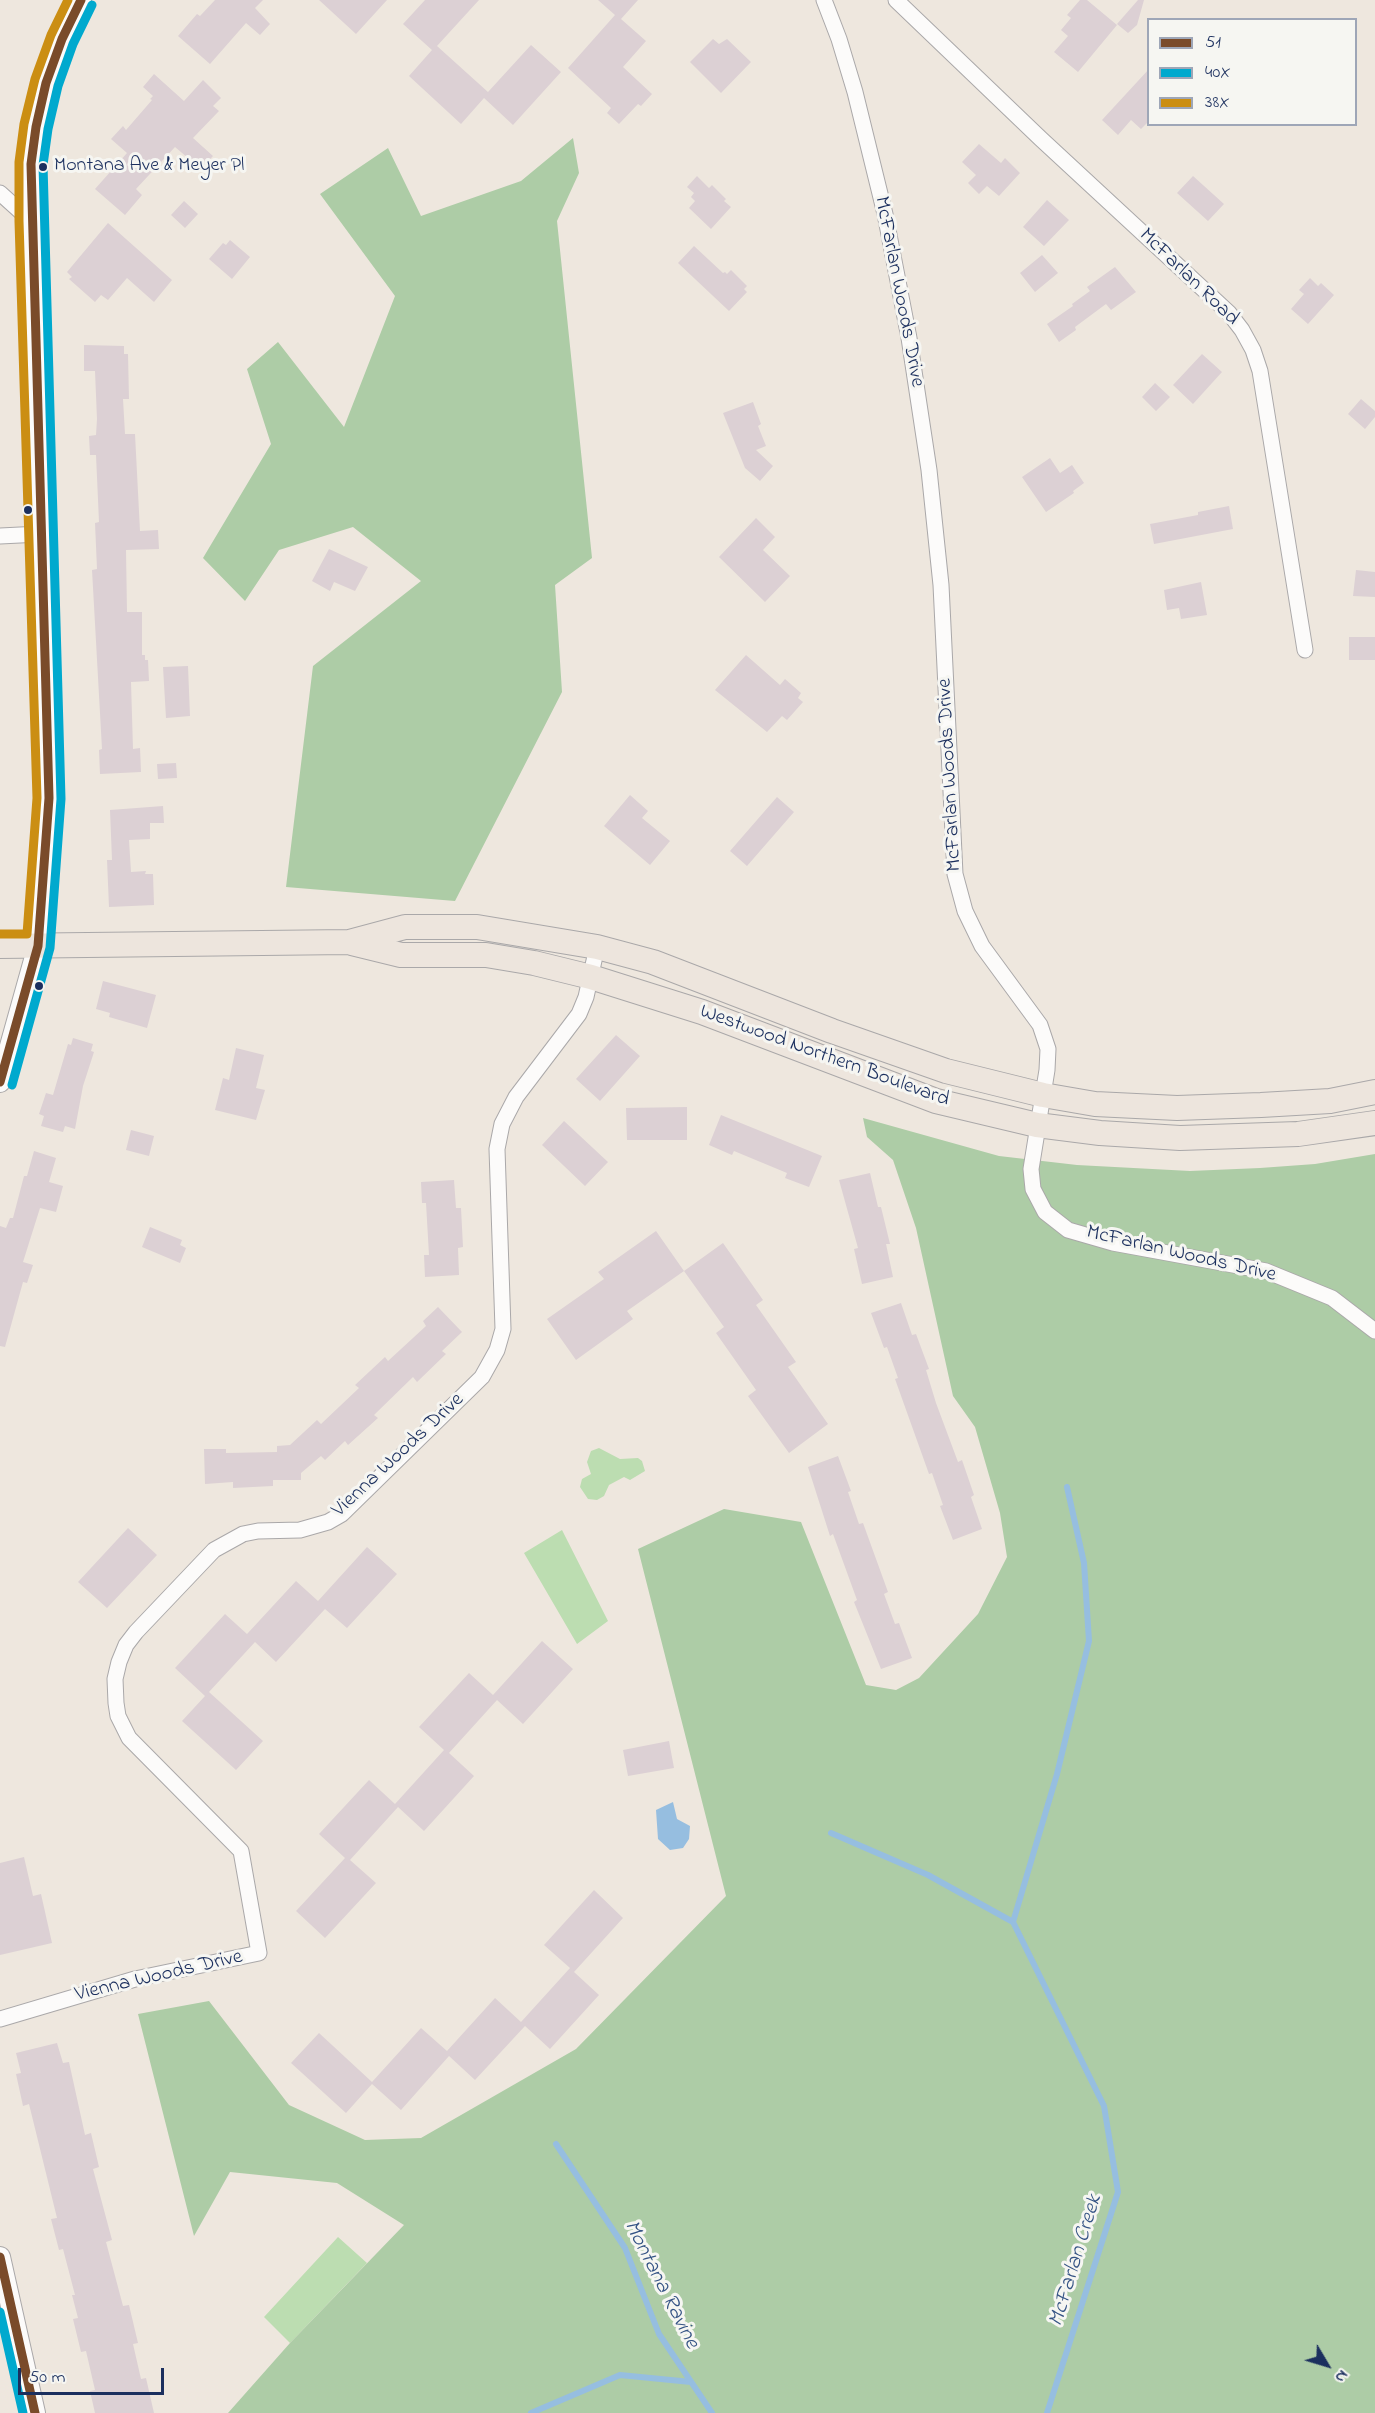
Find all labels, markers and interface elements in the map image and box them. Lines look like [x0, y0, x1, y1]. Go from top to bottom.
legend [1147, 18, 1357, 126]
text: 51 [1205, 30, 1221, 56]
text: 40X [1205, 60, 1231, 86]
text: 38X [1205, 90, 1230, 116]
place label: Montana Ave & Meyer Pl [54, 155, 244, 179]
marker: Montana Ave & Meyer Pl [37, 161, 49, 173]
street label: McFarlan Woods Drive [867, 195, 929, 389]
street label: McFarlan Road [1133, 224, 1243, 332]
unlabelled marker [22, 504, 34, 516]
street label: McFarlan Woods Drive [933, 678, 969, 872]
unlabelled marker [33, 980, 45, 992]
street label: Westwood Northern Boulevard [696, 1000, 952, 1114]
street label: McFarlan Woods Drive [1084, 1221, 1278, 1289]
street label: Vienna Woods Drive [328, 1388, 470, 1524]
street label: Vienna Woods Drive [73, 1945, 245, 2009]
water label: McFarlan Creek [1044, 2192, 1110, 2330]
water label: Montana Ravine [616, 2216, 704, 2354]
north arrow [1297, 2335, 1357, 2395]
scale bar [21, 2356, 166, 2394]
text: N [1328, 2364, 1354, 2388]
text: 50 m [29, 2365, 66, 2391]

